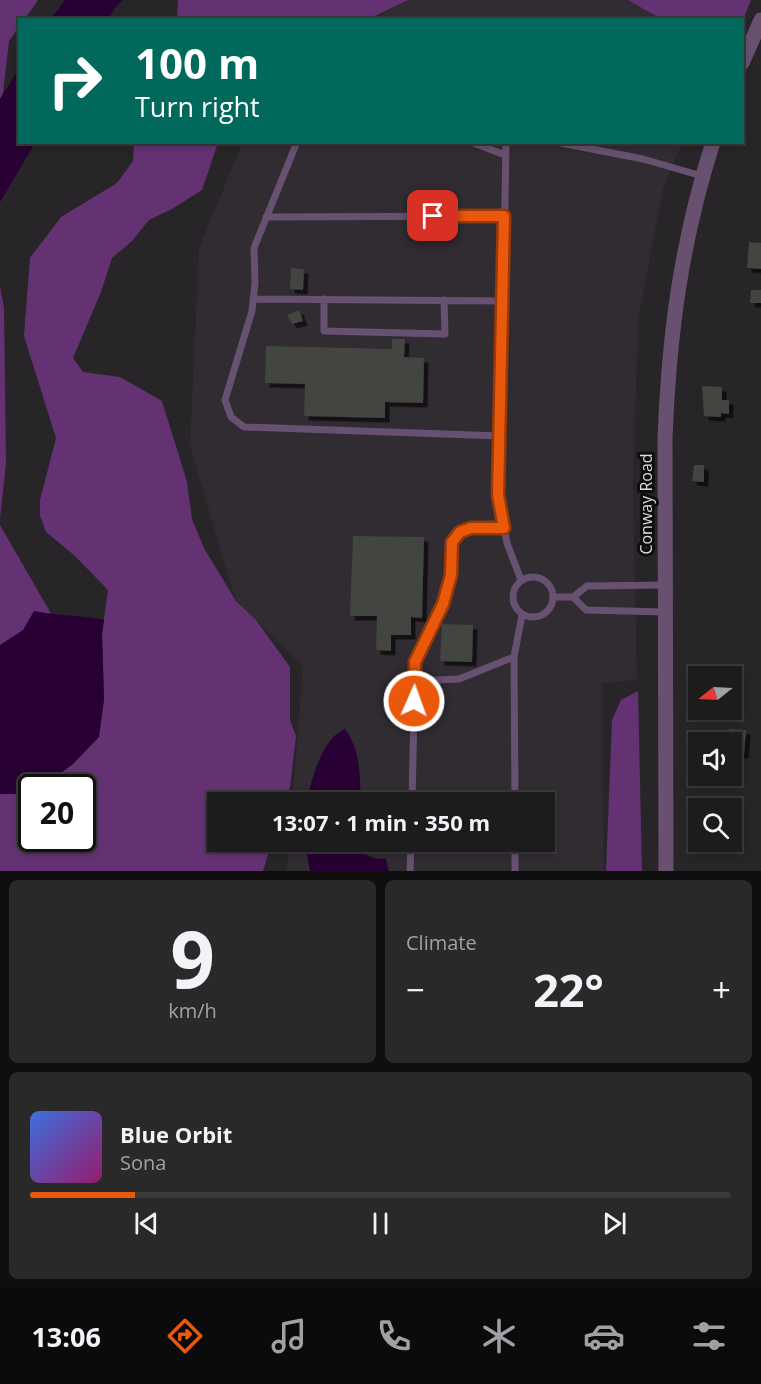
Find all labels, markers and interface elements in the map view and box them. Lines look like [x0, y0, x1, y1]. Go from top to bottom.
text: 100 m [135, 34, 259, 91]
icon: right [36, 42, 114, 120]
text: Turn right [135, 88, 260, 125]
pin [407, 190, 458, 241]
icon: arrive [416, 199, 449, 232]
street label: Conway Road [635, 453, 657, 555]
north arrow [688, 666, 742, 720]
map controls [688, 666, 742, 852]
position arrow [382, 669, 446, 733]
button: sound [688, 732, 742, 786]
speed limit sign: 20 [18, 774, 96, 852]
button: search [688, 798, 742, 852]
text: 13:07 · 1 min · 350 m [272, 807, 490, 837]
text: 9 [170, 905, 215, 1011]
text: Climate [406, 929, 477, 956]
text: 22° [533, 959, 604, 1020]
text: − [406, 967, 425, 1012]
text: + [712, 967, 731, 1012]
text: km/h [168, 997, 217, 1024]
text: Blue Orbit [120, 1119, 232, 1149]
text: Sona [120, 1149, 166, 1176]
icon: previous [130, 1207, 163, 1240]
icon: pause [364, 1207, 397, 1240]
icon: next [598, 1207, 631, 1240]
icon: directions [164, 1315, 206, 1357]
icon: music [268, 1315, 310, 1357]
icon: phone [373, 1315, 415, 1357]
icon: climate [478, 1315, 520, 1357]
icon: car [583, 1315, 625, 1357]
icon: filters [688, 1315, 730, 1357]
text: 13:06 [31, 1318, 101, 1355]

